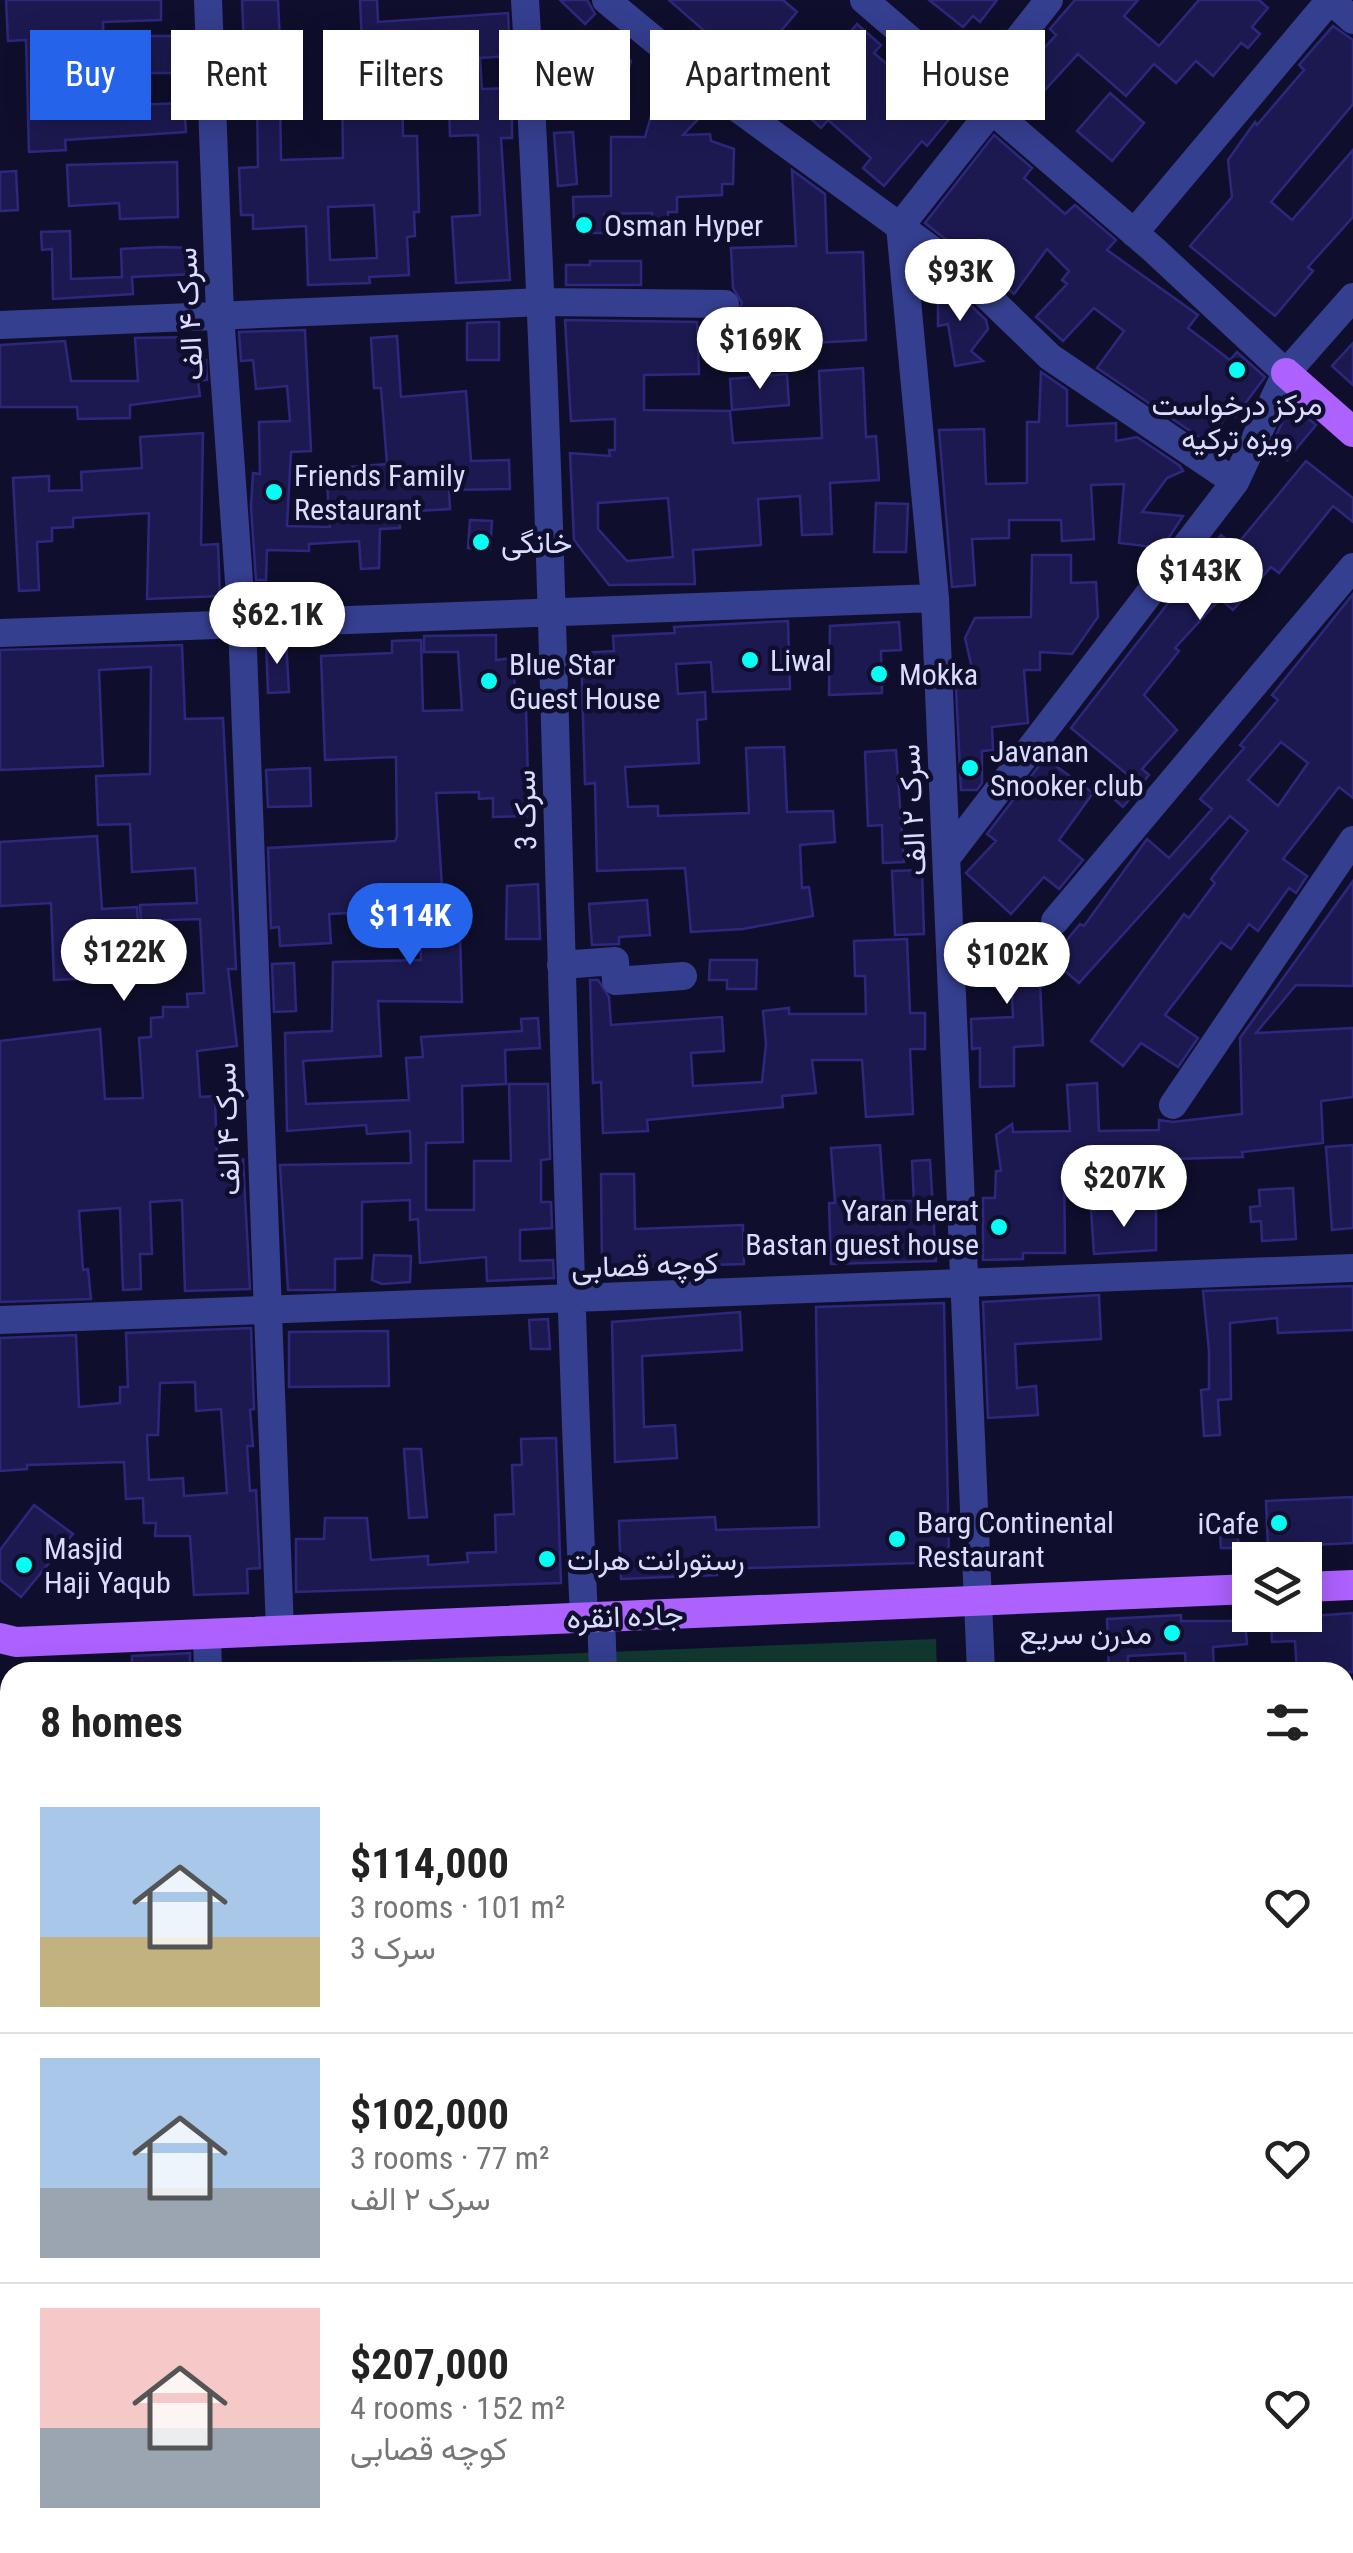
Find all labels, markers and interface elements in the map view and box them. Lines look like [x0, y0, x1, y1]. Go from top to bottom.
chip: Buy [30, 30, 151, 120]
chip: Rent [171, 30, 303, 120]
chip: Filters [323, 30, 479, 120]
chip: New [499, 30, 630, 120]
chip: Apartment [650, 30, 866, 120]
chip: House [886, 30, 1045, 120]
place label: Osman Hyper [604, 208, 763, 243]
marker: Osman Hyper [573, 214, 595, 236]
pin: $93K [901, 239, 1019, 324]
street label: سرک ۴ الف [168, 247, 211, 381]
text: $93K [927, 252, 993, 290]
pin: $169K [690, 307, 830, 392]
text: $169K [719, 320, 801, 358]
marker: مرکز درخواست ویزه ترکیه [1226, 359, 1248, 381]
place label: مرکز درخواست ویزه ترکیه [1152, 387, 1322, 457]
place label: Friends Family Restaurant [294, 458, 465, 527]
marker: Friends Family Restaurant [263, 481, 285, 503]
place label: خانگی [501, 525, 572, 561]
marker: خانگی [470, 531, 492, 553]
pin: $143K [1130, 538, 1270, 623]
text: $143K [1159, 551, 1241, 589]
pin: $62.1K [196, 582, 358, 667]
text: $62.1K [231, 595, 323, 633]
place label: Liwal [770, 643, 832, 678]
place label: Blue Star Guest House [509, 647, 661, 716]
marker: Liwal [739, 649, 761, 671]
place label: Mokka [899, 657, 978, 692]
marker: Mokka [868, 663, 890, 685]
marker: Blue Star Guest House [478, 670, 500, 692]
place label: Javanan Snooker club [990, 734, 1144, 803]
street label: سرک ۲ الف [891, 743, 934, 877]
marker: Javanan Snooker club [959, 757, 981, 779]
street label: سرک 3 [507, 769, 544, 851]
pin: $114K [340, 883, 480, 968]
text: $114K [369, 896, 451, 934]
pin: $122K [54, 919, 194, 1004]
pin: $102K [937, 922, 1077, 1007]
text: $122K [83, 932, 165, 970]
text: $102K [966, 935, 1048, 973]
street label: سرک ۴ الف [207, 1062, 248, 1196]
pin: $207K [1054, 1145, 1194, 1230]
text: $207K [1083, 1158, 1165, 1196]
place label: Yaran Herat Bastan guest house [745, 1193, 979, 1262]
marker: Yaran Herat Bastan guest house [988, 1216, 1010, 1238]
street label: کوچه قصابی [571, 1245, 719, 1288]
place label: Barg Continental Restaurant [917, 1505, 1114, 1574]
place label: iCafe [1198, 1506, 1259, 1541]
marker: iCafe [1268, 1512, 1290, 1534]
marker: Barg Continental Restaurant [886, 1528, 908, 1550]
place label: Masjid Haji Yaqub [44, 1531, 171, 1600]
place label: رستورانت هرات [567, 1542, 745, 1578]
map controls [1232, 1542, 1322, 1632]
button: layers [1232, 1542, 1322, 1632]
marker: رستورانت هرات [536, 1548, 558, 1570]
marker: Masjid Haji Yaqub [13, 1554, 35, 1576]
street label: جاده انقره [566, 1596, 684, 1637]
place label: مدرن سریع [1019, 1616, 1152, 1654]
marker: مدرن سریع [1161, 1622, 1183, 1644]
icon: filters [1260, 1695, 1315, 1750]
text: 8 homes [40, 1698, 183, 1747]
text: $114,000 [350, 1839, 509, 1888]
icon: home [120, 1847, 240, 1967]
icon: heart [1260, 1880, 1315, 1935]
text: 3 rooms · 101 m² [350, 1888, 565, 1926]
text: سرک 3 [350, 1929, 436, 1967]
text: $102,000 [350, 2090, 509, 2139]
icon: home [120, 2098, 240, 2218]
icon: heart [1260, 2131, 1315, 2186]
text: 3 rooms · 77 m² [350, 2139, 549, 2177]
text: سرک ۲ الف [350, 2180, 490, 2218]
text: $207,000 [350, 2340, 509, 2389]
icon: home [120, 2348, 240, 2468]
icon: heart [1260, 2381, 1315, 2436]
text: 4 rooms · 152 m² [350, 2389, 565, 2427]
text: کوچه قصابی [350, 2430, 508, 2468]

